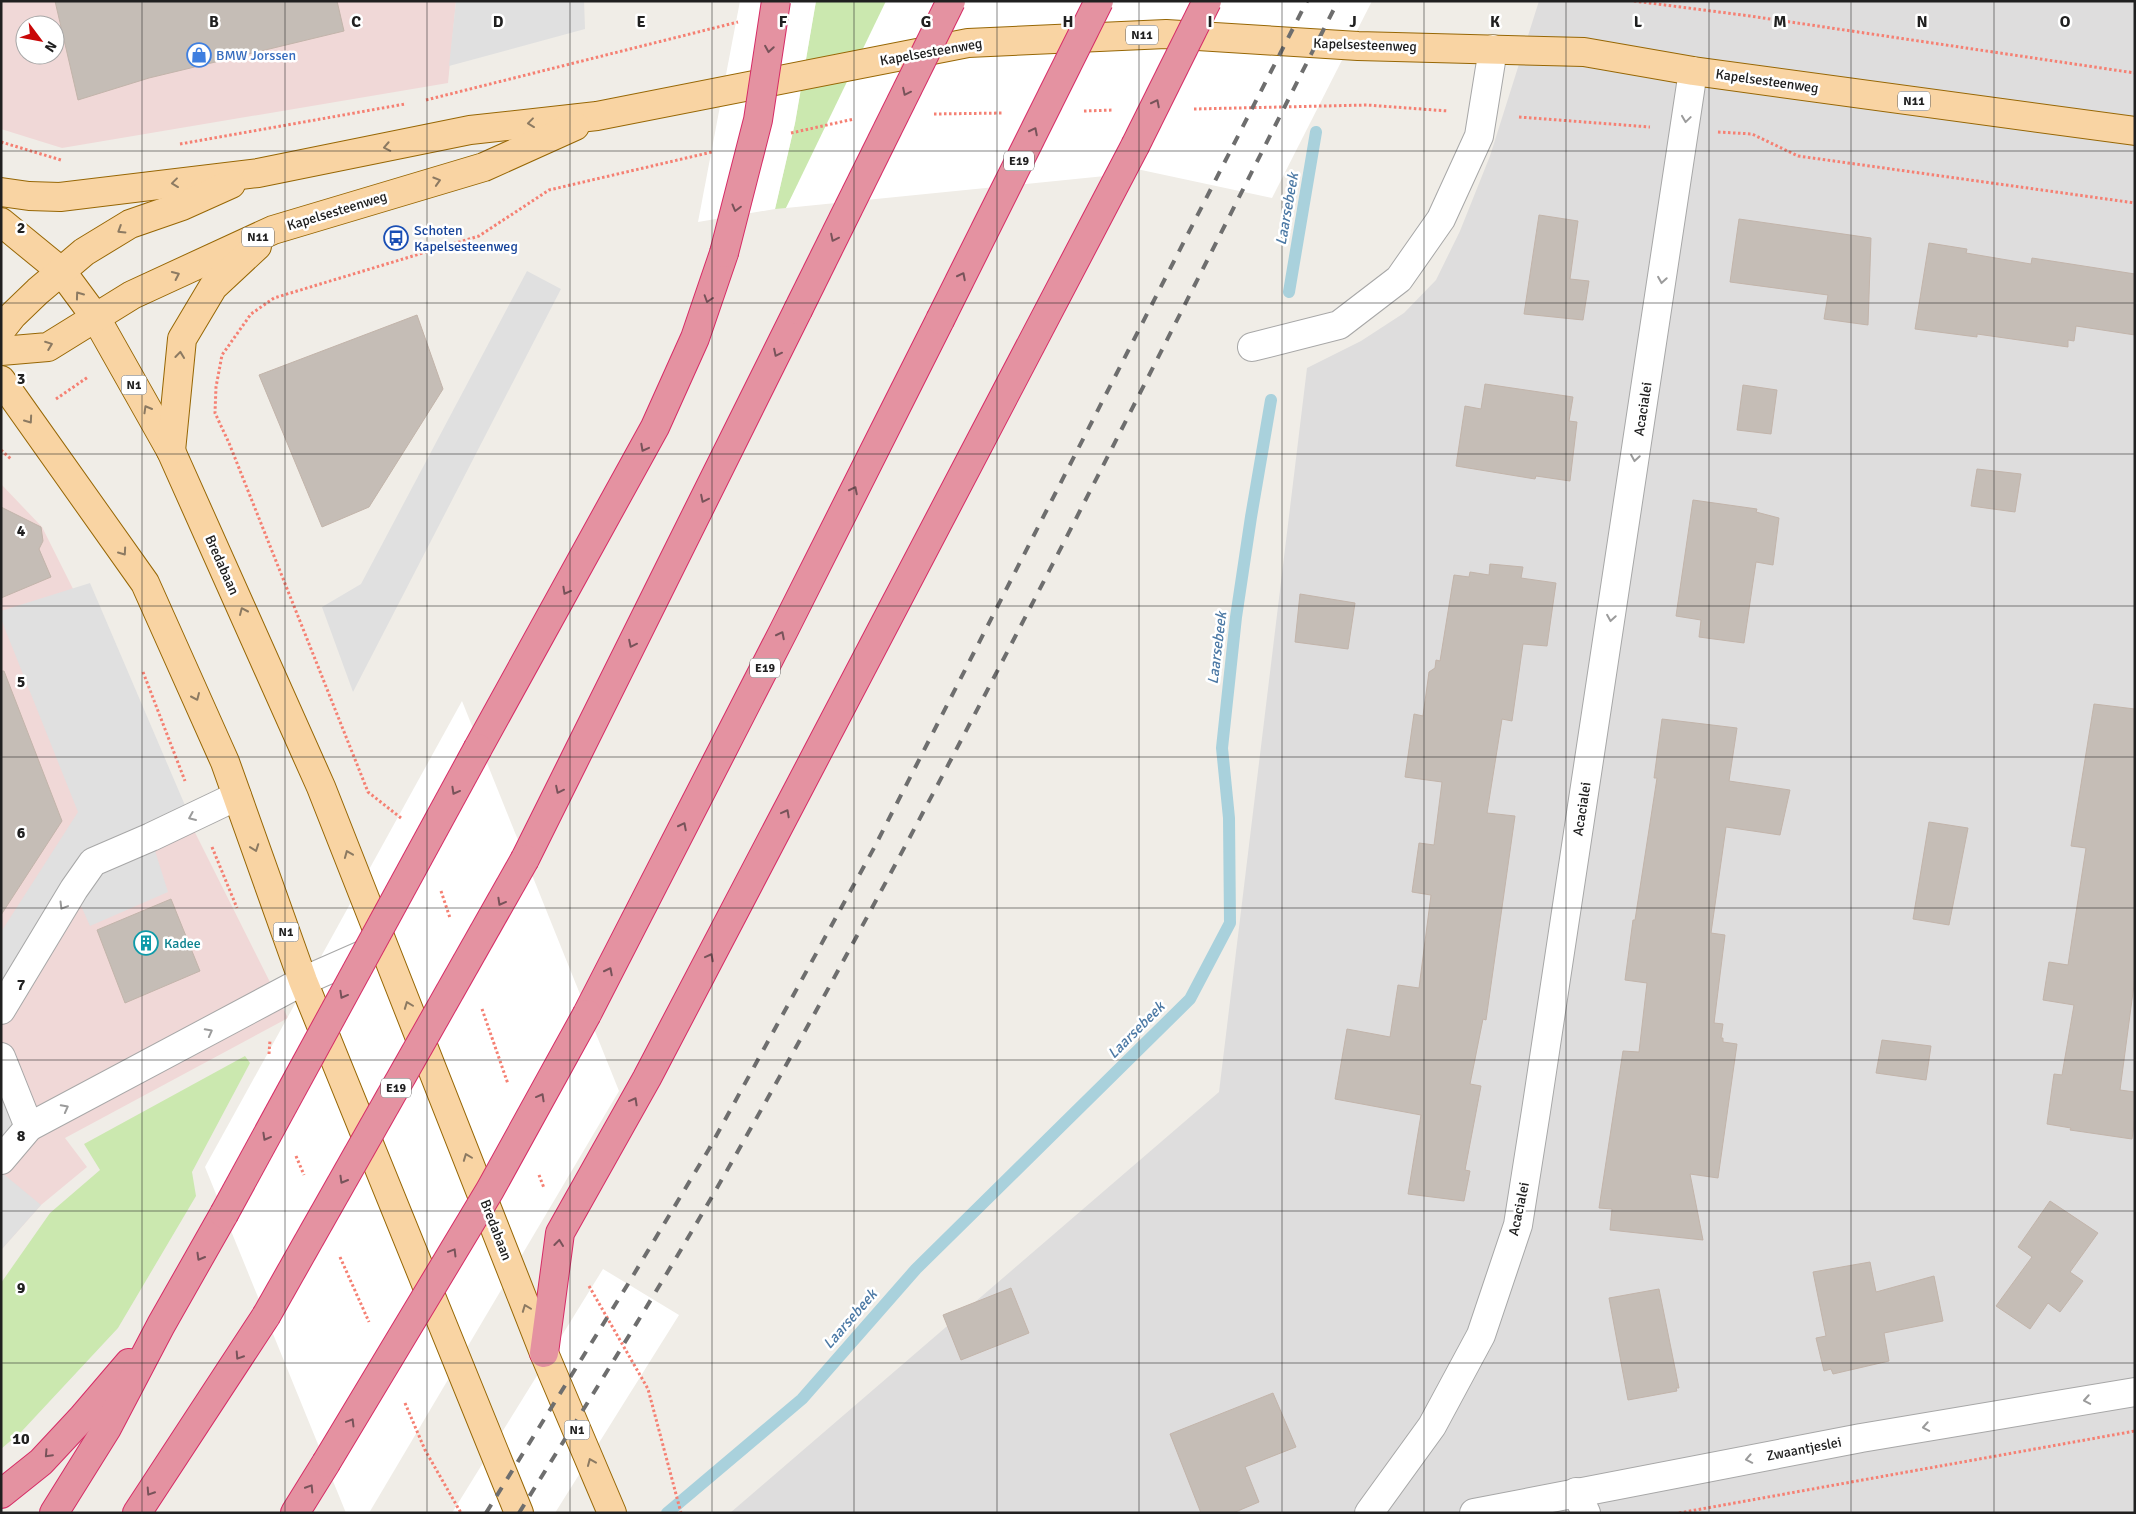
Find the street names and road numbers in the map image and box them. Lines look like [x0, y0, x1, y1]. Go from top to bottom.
road number: N11 [1126, 26, 1158, 44]
street label: Kapelsesteenweg [878, 35, 984, 69]
street label: Kapelsesteenweg [1313, 35, 1417, 55]
street label: Kapelsesteenweg [1714, 65, 1820, 97]
road number: N11 [1898, 92, 1930, 110]
road number: E19 [1004, 152, 1034, 170]
street label: Kapelsesteenweg [285, 188, 389, 234]
road number: N11 [242, 228, 274, 246]
road number: N1 [122, 376, 146, 394]
street label: Acacialei [1630, 381, 1656, 437]
street label: Bredabaan [201, 532, 243, 598]
road number: E19 [750, 658, 780, 678]
street label: Acacialei [1569, 781, 1595, 837]
road number: N1 [274, 922, 298, 942]
road number: E19 [381, 1078, 411, 1098]
street label: Acacialei [1505, 1181, 1533, 1237]
street label: Bredabaan [477, 1197, 515, 1263]
road number: N1 [564, 1420, 590, 1440]
street label: Zwaantjeslei [1765, 1433, 1843, 1465]

